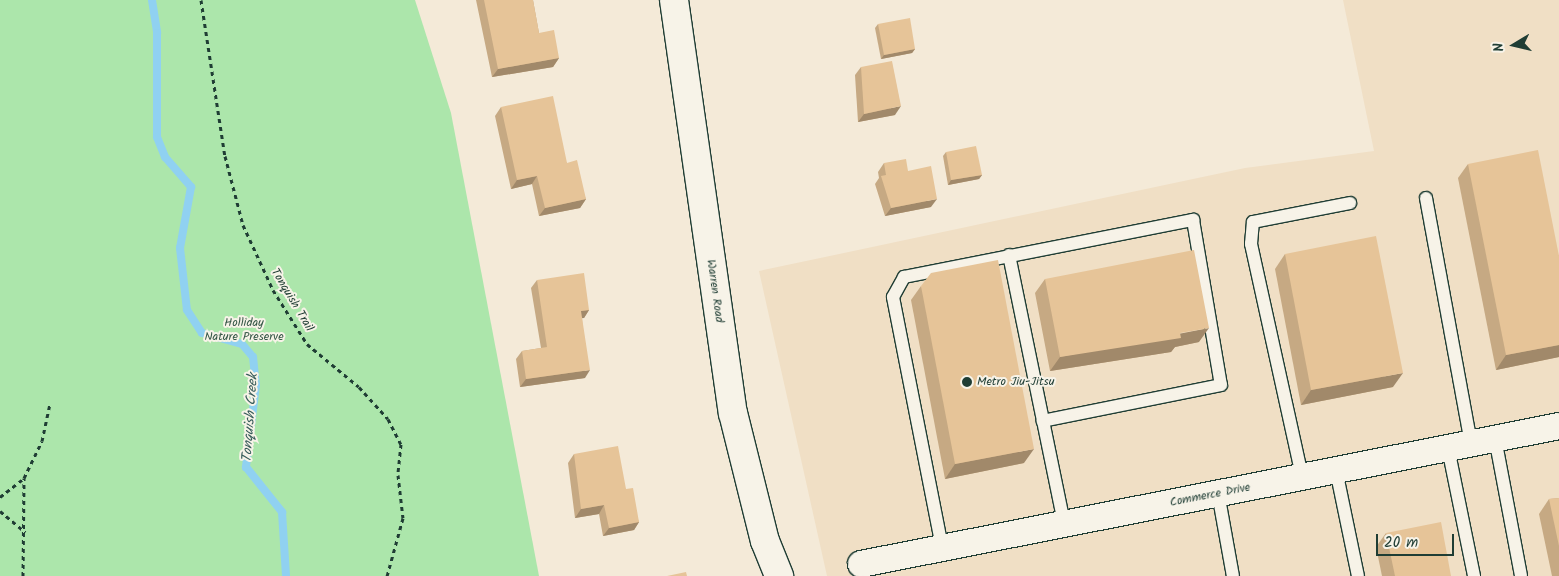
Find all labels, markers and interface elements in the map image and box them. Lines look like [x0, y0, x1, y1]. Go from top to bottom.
north arrow [1489, 20, 1539, 70]
text: N [1488, 41, 1511, 53]
street label: Warren Road [703, 258, 727, 324]
street label: Tonquish Trail [268, 266, 316, 334]
park label: Holliday Nature Preserve [204, 316, 284, 344]
water label: Tonquish Creek [239, 373, 261, 463]
place label: Metro Jiu-Jitsu [977, 375, 1054, 389]
marker: Metro Jiu-Jitsu [961, 376, 973, 388]
street label: Commerce Drive [1169, 480, 1251, 510]
scale bar [1379, 524, 1456, 556]
text: 20 m [1384, 531, 1418, 555]

